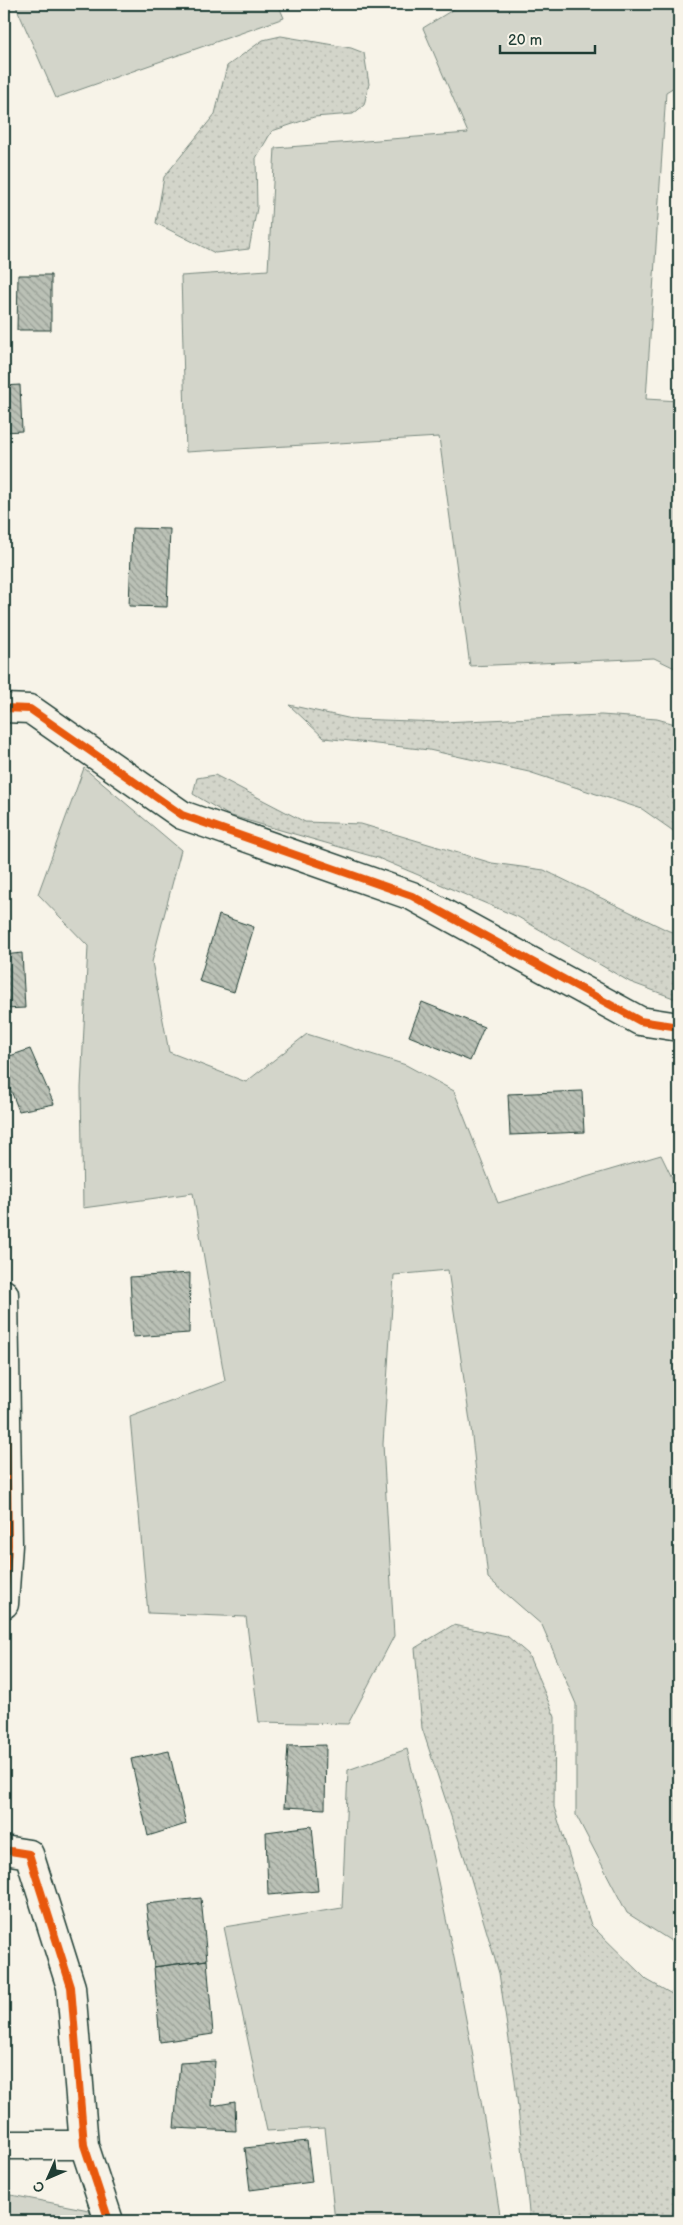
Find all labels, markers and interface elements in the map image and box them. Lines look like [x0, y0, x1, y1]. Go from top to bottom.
scale bar [500, 22, 596, 54]
text: 20 m [508, 31, 542, 50]
north arrow [22, 2152, 72, 2202]
text: С [30, 2177, 49, 2196]

